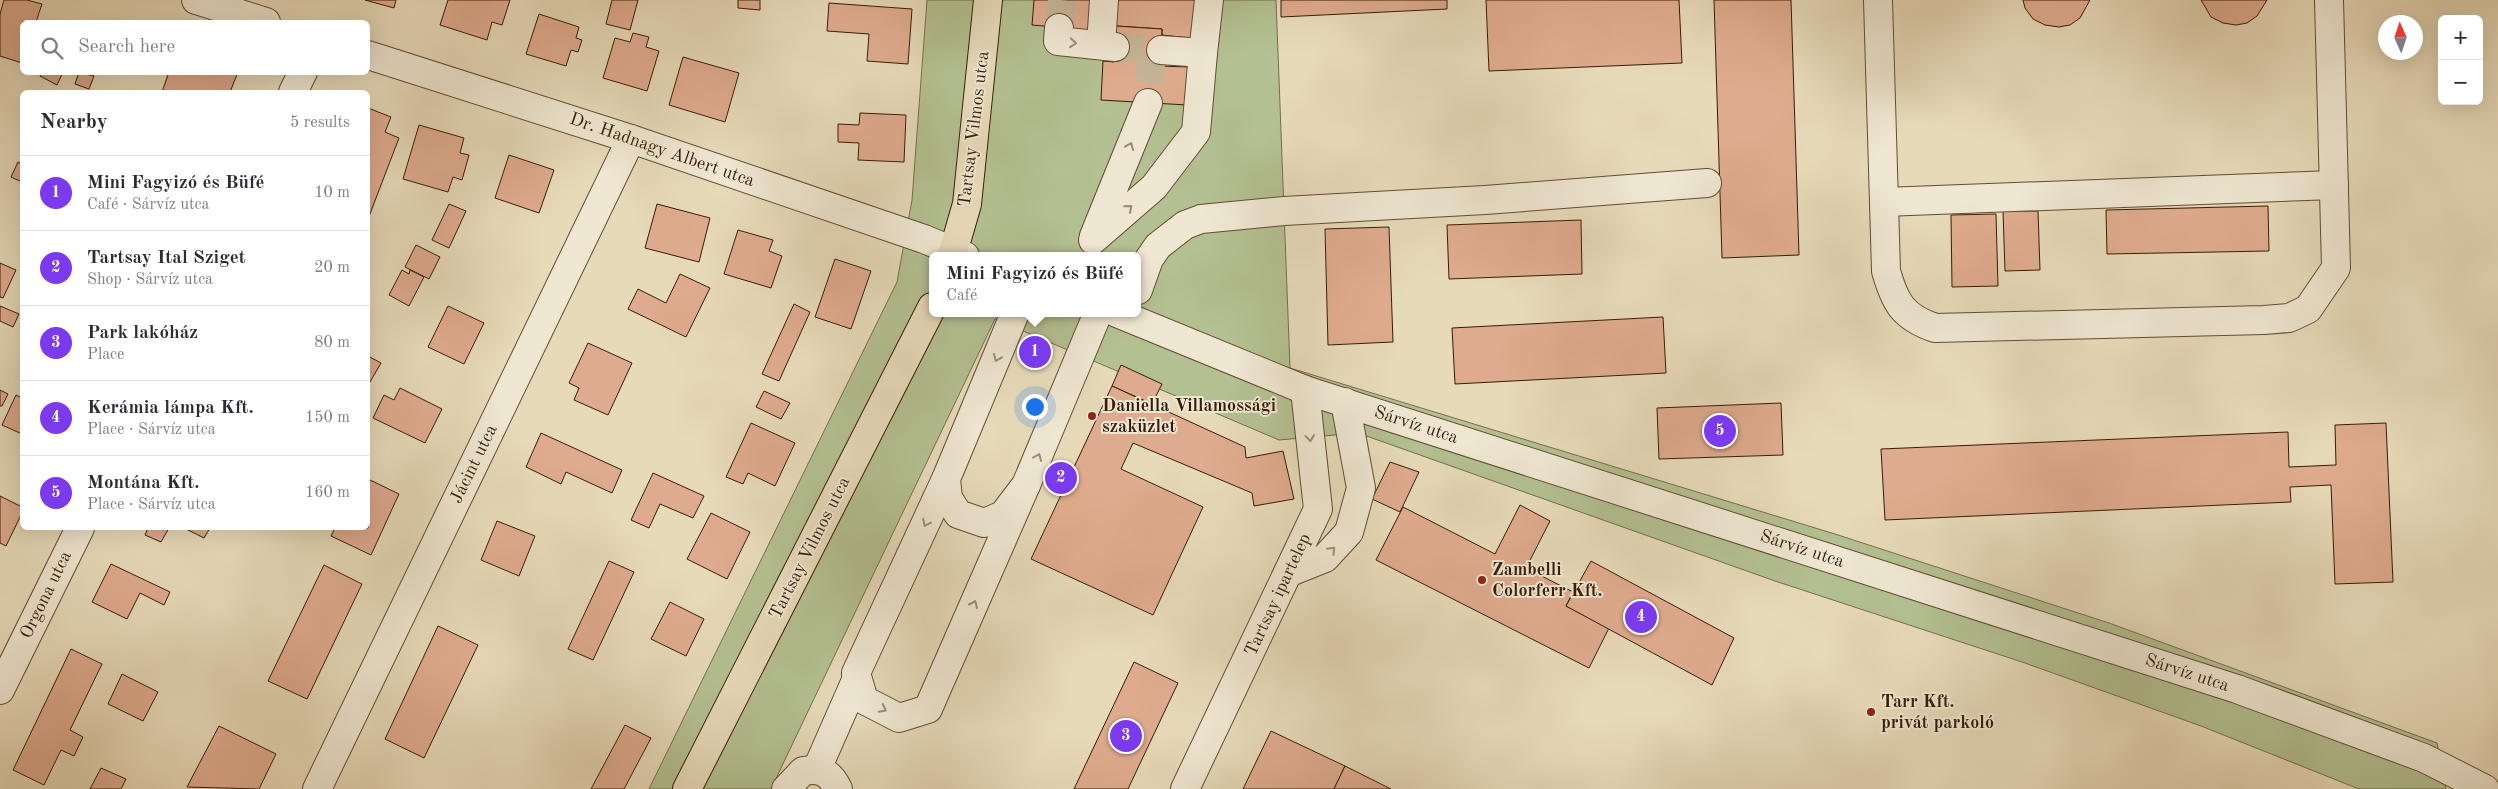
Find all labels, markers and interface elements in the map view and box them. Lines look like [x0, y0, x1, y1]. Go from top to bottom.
north arrow [2378, 15, 2423, 60]
map controls [2438, 15, 2483, 105]
button: + [2438, 15, 2483, 60]
search box [20, 20, 370, 75]
icon: search [38, 34, 66, 62]
one-way arrow [1069, 37, 1077, 48]
text: Search here [78, 38, 175, 57]
street label: Tartsay Vilmos utca [955, 50, 993, 208]
button: − [2438, 60, 2483, 105]
street label: Dr. Hadnagy Albert utca [567, 110, 757, 190]
text: Nearby [40, 112, 108, 133]
text: 5 results [290, 115, 350, 131]
one-way arrow [1124, 142, 1135, 151]
text: Mini Fagyizó és Büfé [87, 174, 265, 193]
text: 1 [51, 185, 61, 201]
text: 10 m [314, 185, 350, 201]
text: Café · Sárvíz utca [87, 197, 209, 213]
one-way arrow [1124, 205, 1133, 214]
text: Tartsay Ital Sziget [87, 249, 246, 268]
popup [929, 252, 1141, 317]
text: 2 [51, 260, 61, 276]
text: 20 m [314, 260, 350, 276]
text: Mini Fagyizó és Büfé [946, 265, 1124, 284]
text: Shop · Sárvíz utca [87, 272, 213, 288]
text: Café [946, 288, 977, 304]
text: Park lakóház [87, 324, 198, 343]
pin: 1 [1019, 333, 1051, 371]
text: 3 [51, 335, 61, 351]
text: 80 m [314, 335, 350, 351]
text: Place [87, 347, 124, 363]
one-way arrow [992, 353, 1003, 362]
your location [1022, 394, 1048, 420]
place label: Daniella Villamossági szaküzlet [1102, 397, 1276, 436]
text: Kerámia lámpa Kft. [87, 399, 254, 418]
street label: Sárvíz utca [1372, 403, 1460, 447]
text: 4 [51, 410, 61, 426]
text: 150 m [305, 410, 350, 426]
marker: Daniella Villamossági szaküzlet [1086, 410, 1098, 422]
pin: 5 [1704, 412, 1736, 450]
text: Place · Sárvíz utca [87, 422, 216, 438]
street label: Jácint utca [447, 422, 501, 506]
one-way arrow [1304, 435, 1315, 443]
one-way arrow [1032, 453, 1042, 462]
pin: 2 [1045, 459, 1077, 497]
text: Montána Kft. [87, 474, 200, 493]
street label: Tartsay Vilmos utca [766, 474, 854, 622]
text: 5 [51, 485, 61, 501]
text: 160 m [305, 485, 350, 501]
text: Place · Sárvíz utca [87, 497, 216, 513]
one-way arrow [921, 518, 932, 527]
street label: Sárvíz utca [1758, 527, 1846, 571]
street label: Tartsay ipartelep [1242, 531, 1314, 659]
one-way arrow [1326, 547, 1335, 556]
street label: Orgona utca [17, 548, 75, 642]
place label: Zambelli Colorferr Kft. [1492, 561, 1603, 600]
marker: Zambelli Colorferr Kft. [1476, 574, 1488, 586]
pin: 4 [1625, 598, 1657, 636]
one-way arrow [967, 600, 978, 609]
street label: Sárvíz utca [2143, 651, 2231, 695]
place label: Tarr Kft. privát parkoló [1881, 693, 1994, 732]
one-way arrow [878, 703, 887, 713]
marker: Tarr Kft. privát parkoló [1865, 706, 1877, 718]
pin: 3 [1110, 717, 1142, 755]

